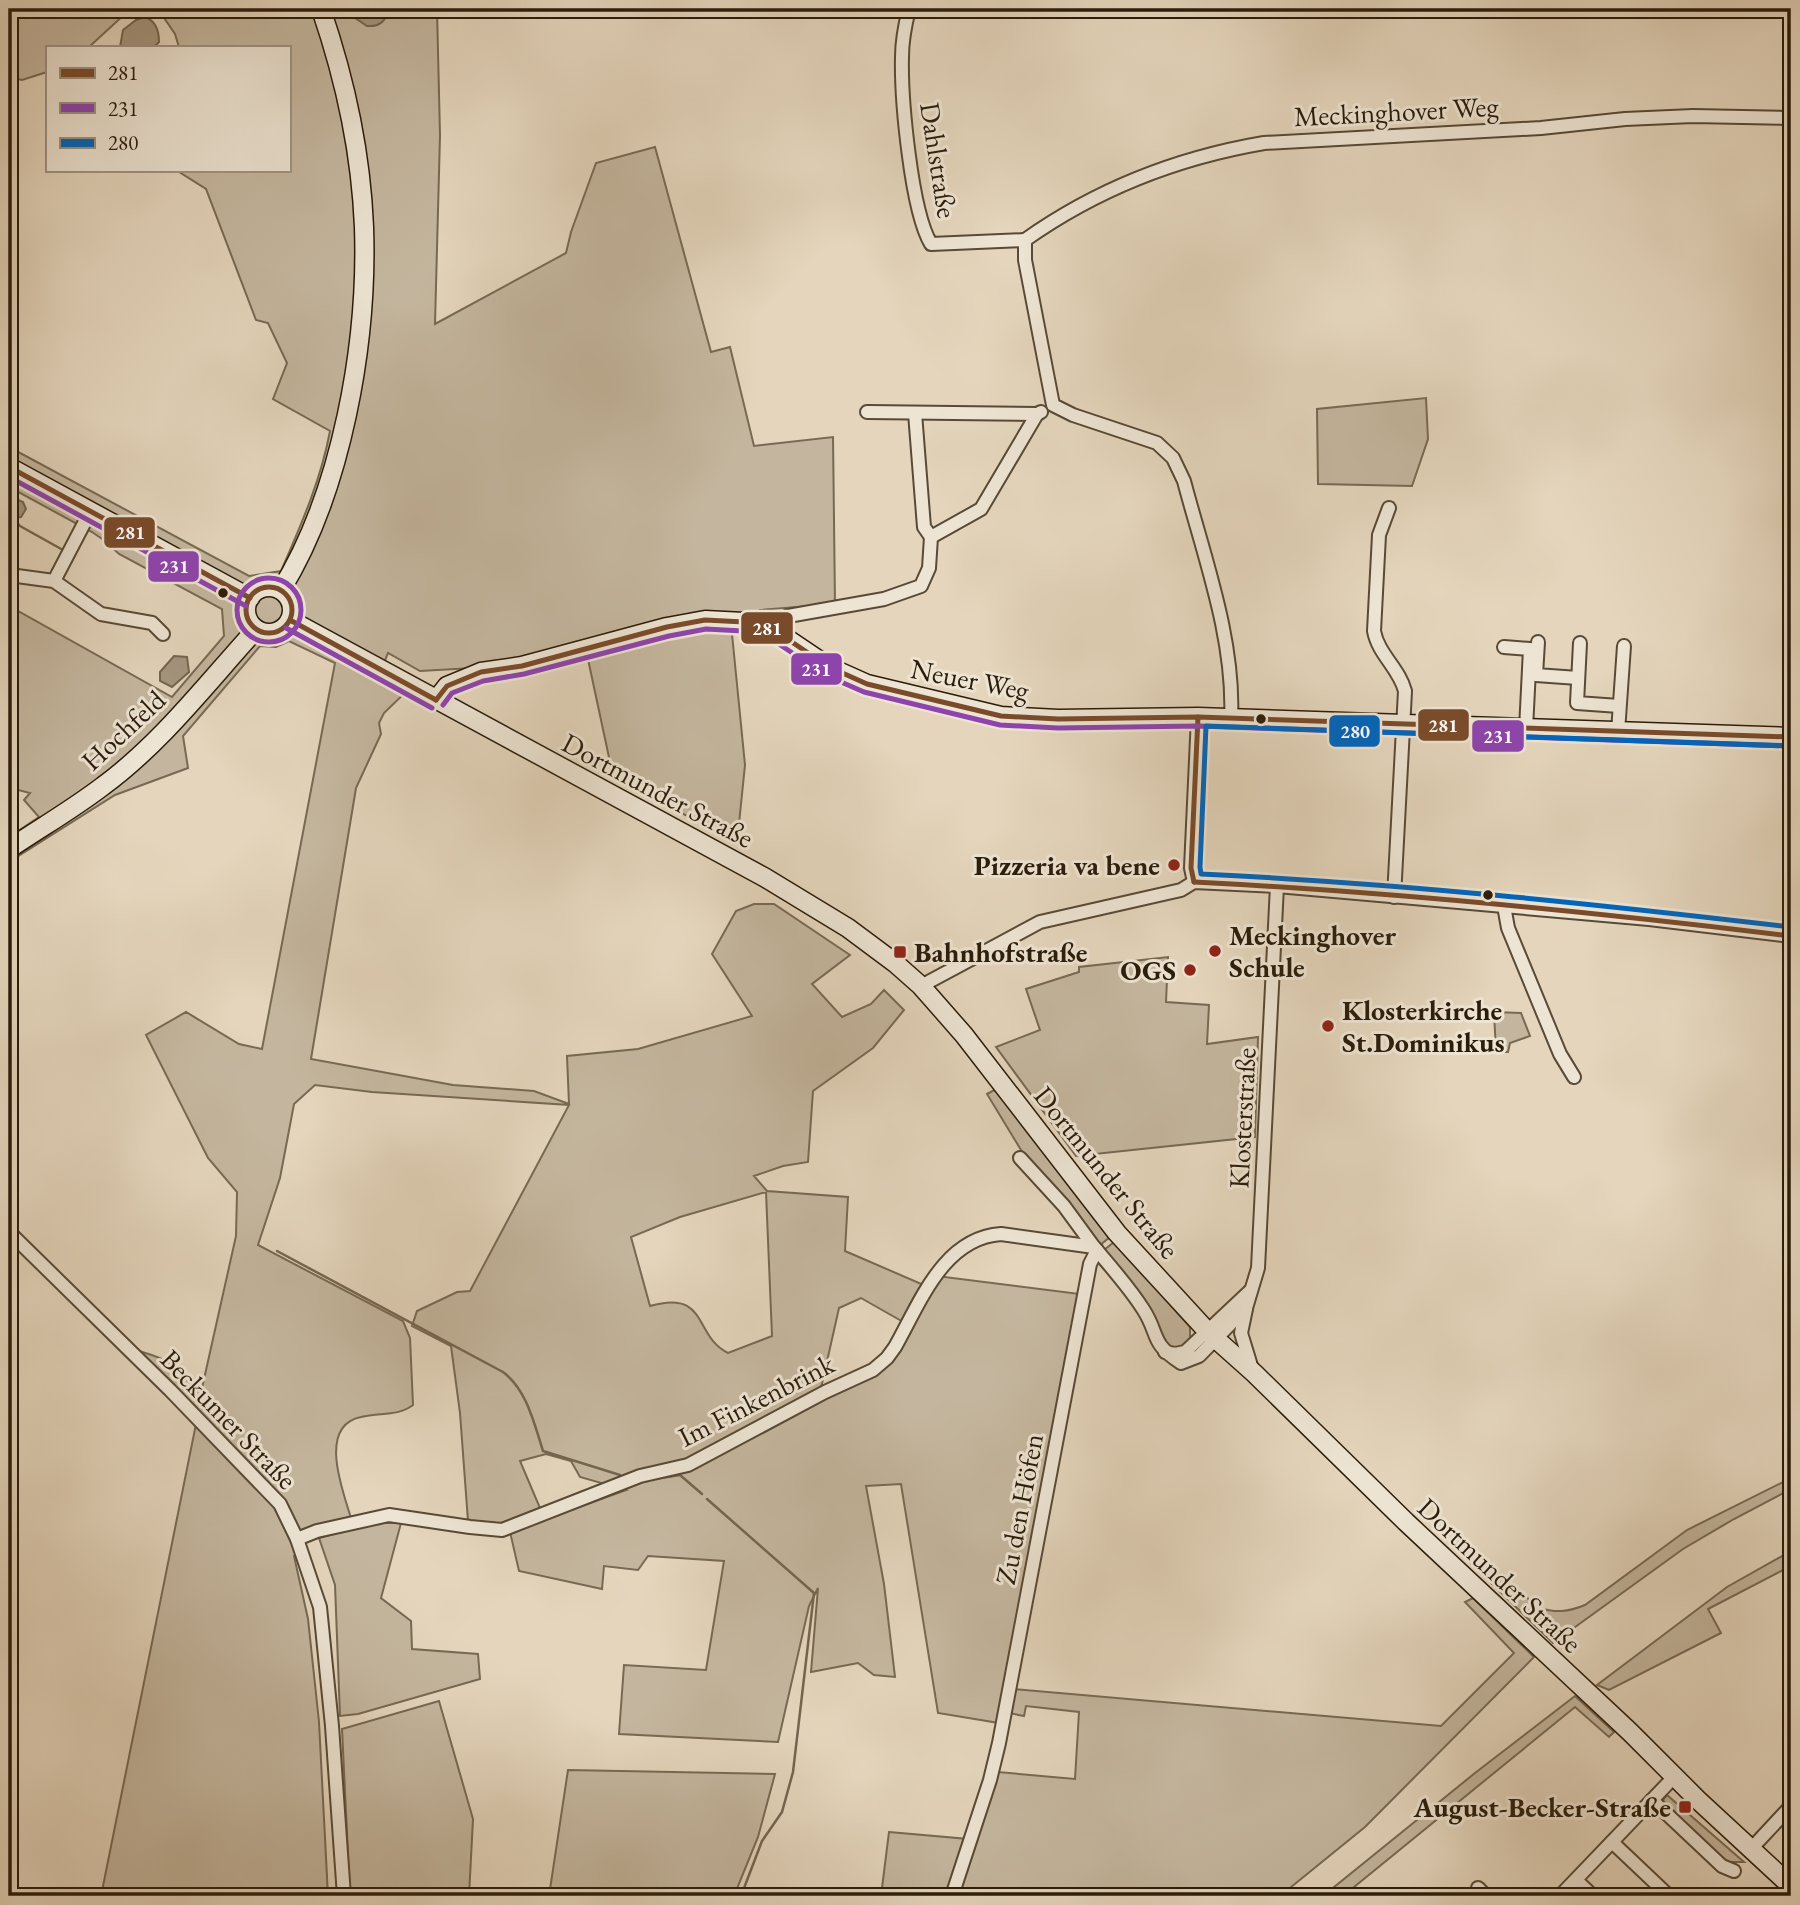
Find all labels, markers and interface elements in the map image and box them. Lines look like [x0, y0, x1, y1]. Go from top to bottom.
legend [46, 46, 290, 172]
text: 281 [108, 59, 138, 86]
street label: Meckinghover Weg [1293, 88, 1500, 134]
text: 231 [108, 95, 138, 122]
street label: Dahlstraße [912, 99, 966, 221]
text: 280 [108, 129, 138, 156]
line badge: 281 [103, 516, 156, 549]
text: 281 [115, 520, 145, 545]
line badge: 231 [147, 550, 200, 583]
text: 231 [159, 554, 189, 579]
unlabelled marker [216, 586, 230, 600]
line badge: 281 [740, 611, 794, 645]
text: 281 [752, 616, 782, 641]
street label: Neuer Weg [908, 650, 1033, 708]
line badge: 231 [790, 652, 843, 686]
text: 231 [801, 657, 831, 682]
street label: Hochfeld [73, 681, 173, 778]
line badge: 281 [1417, 708, 1470, 742]
unlabelled marker [1254, 712, 1268, 726]
text: 281 [1428, 713, 1458, 738]
line badge: 280 [1328, 714, 1381, 748]
text: 280 [1340, 719, 1370, 744]
line badge: 231 [1471, 719, 1525, 753]
street label: Dortmunder Straße [556, 724, 760, 856]
text: 231 [1483, 724, 1513, 749]
place label: Pizzeria va bene [974, 847, 1160, 883]
marker: Pizzeria va bene [1166, 857, 1182, 873]
unlabelled marker [1481, 888, 1495, 902]
place label: Meckinghover Schule [1229, 917, 1396, 985]
place label: Bahnhofstraße [914, 934, 1087, 970]
marker: Meckinghover Schule [1207, 943, 1223, 959]
marker: Bahnhofstraße [892, 944, 908, 960]
place label: OGS [1120, 952, 1176, 988]
marker: OGS [1182, 962, 1198, 978]
place label: Klosterkirche St.Dominikus [1342, 992, 1505, 1060]
marker: Klosterkirche St.Dominikus [1320, 1018, 1336, 1034]
street label: Klosterstraße [1220, 1047, 1264, 1189]
street label: Dortmunder Straße [1026, 1078, 1188, 1266]
street label: Beckumer Straße [153, 1341, 305, 1497]
street label: Im Finkenbrink [672, 1345, 841, 1455]
street label: Zu den Höfen [987, 1430, 1051, 1588]
street label: Dortmunder Straße [1410, 1490, 1590, 1660]
place label: August-Becker-Straße [1413, 1789, 1671, 1825]
marker: August-Becker-Straße [1677, 1799, 1693, 1815]

